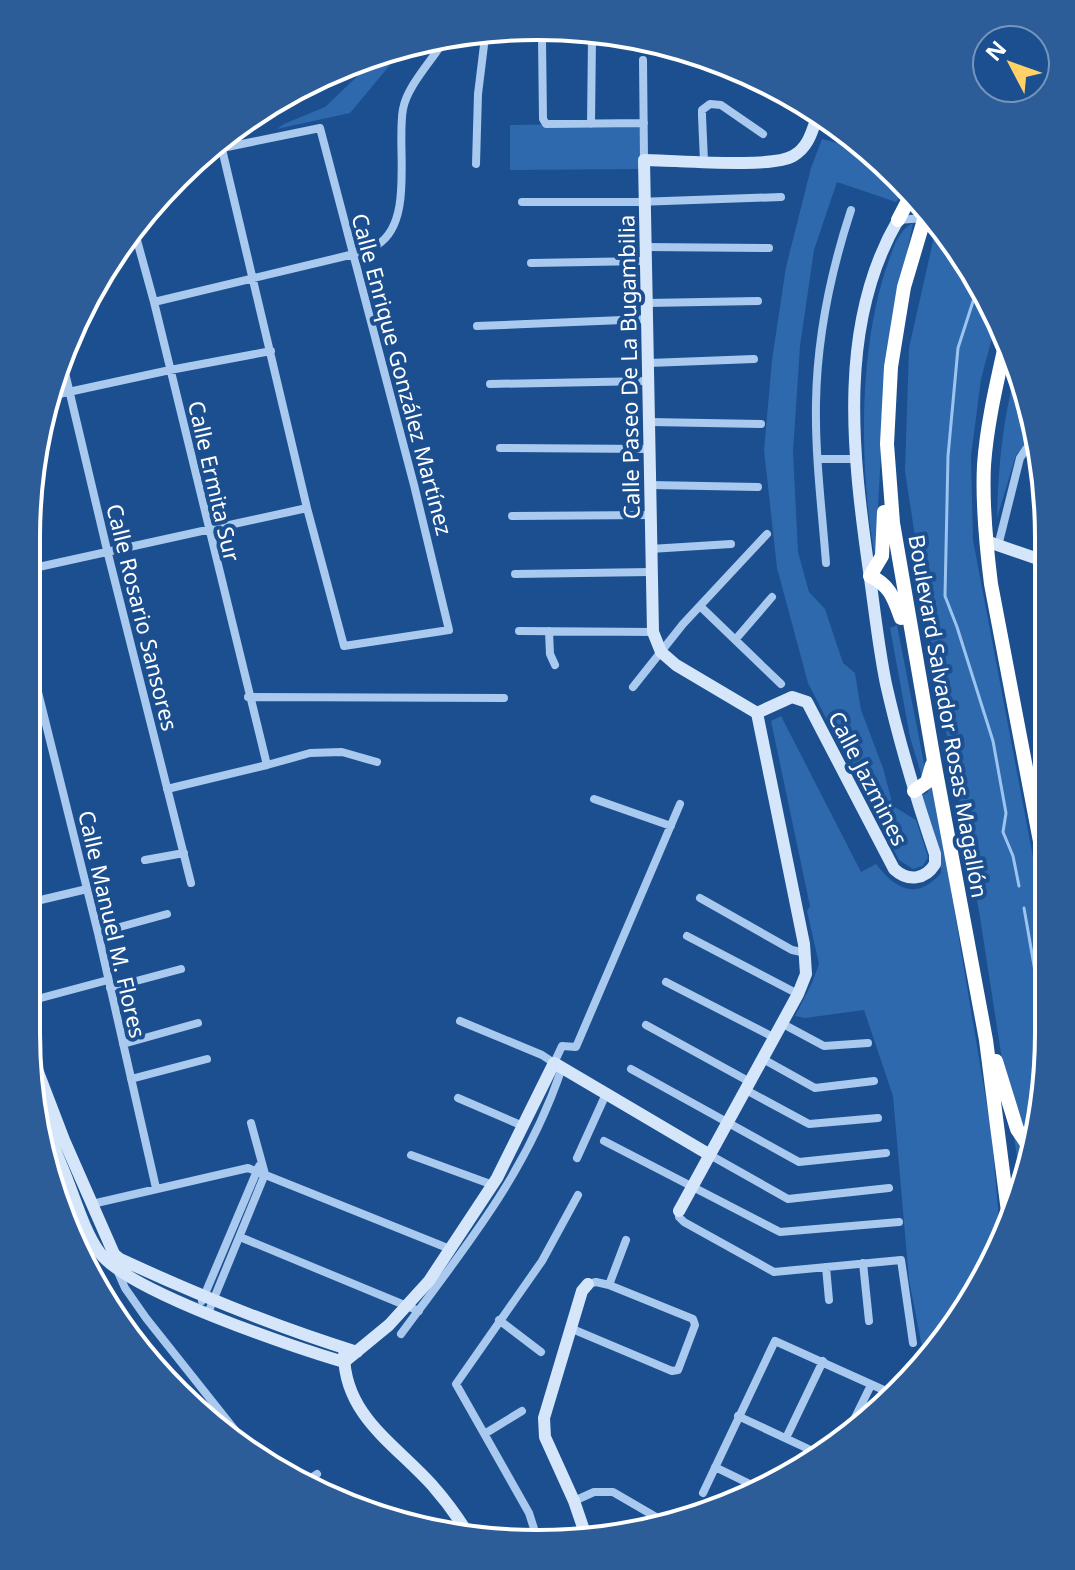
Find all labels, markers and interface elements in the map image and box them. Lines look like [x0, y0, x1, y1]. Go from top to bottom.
north arrow [971, 24, 1051, 104]
text: N [978, 34, 1012, 67]
street label: Calle Enrique González Martínez [346, 210, 460, 538]
street label: Calle Paseo De La Bugambilia [610, 215, 646, 519]
street label: Calle Ermita Sur [182, 398, 248, 564]
street label: Calle Rosario Sansores [100, 500, 186, 734]
street label: Boulevard Salvador Rosas Magallón [902, 532, 996, 900]
street label: Calle Jazmines [822, 706, 916, 850]
street label: Calle Manuel M. Flores [72, 807, 154, 1041]

